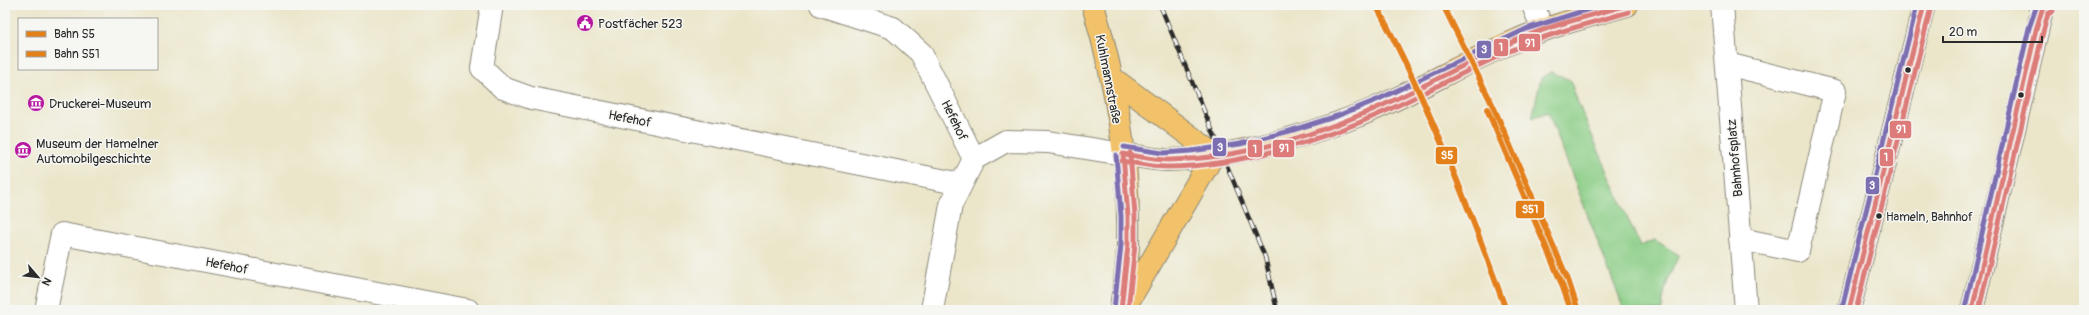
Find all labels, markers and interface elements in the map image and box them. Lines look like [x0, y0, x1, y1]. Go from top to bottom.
public building icon: Postfächer 523 [575, 13, 595, 33]
place label: Postfächer 523 [598, 16, 682, 32]
legend [18, 18, 158, 70]
scale bar [1943, 18, 2042, 44]
text: 20 m [1949, 25, 1978, 40]
text: Bahn S5 [54, 27, 95, 42]
street label: Kuhlmannstraße [1092, 33, 1125, 126]
line badge: 91 [1518, 33, 1541, 52]
text: 91 [1525, 37, 1535, 50]
line badge: 1 [1493, 38, 1509, 57]
line badge: 3 [1476, 40, 1492, 59]
text: 1 [1499, 41, 1503, 54]
text: 3 [1481, 43, 1487, 56]
text: Bahn S51 [54, 47, 100, 62]
unlabelled marker [1903, 65, 1913, 75]
unlabelled marker [2016, 90, 2026, 100]
museum icon: Druckerei-Museum [26, 93, 46, 113]
place label: Druckerei-Museum [49, 96, 151, 112]
street label: Hefehof [937, 97, 971, 144]
street label: Hefehof [607, 107, 653, 131]
street label: Bahnhofsplatz [1724, 118, 1746, 197]
line badge: 91 [1889, 120, 1912, 139]
text: 91 [1896, 123, 1906, 136]
place label: Museum der Hamelner Automobilgeschichte [36, 136, 159, 167]
line badge: 3 [1212, 137, 1227, 157]
line badge: 1 [1247, 139, 1263, 158]
line badge: 91 [1272, 139, 1295, 158]
museum icon: Museum der Hamelner Automobilgeschichte [13, 140, 33, 160]
text: 3 [1217, 141, 1223, 154]
text: 91 [1279, 142, 1289, 155]
text: 1 [1253, 143, 1257, 156]
line badge: S5 [1435, 146, 1458, 165]
line badge: 1 [1879, 148, 1894, 167]
text: S5 [1441, 149, 1453, 162]
text: 1 [1884, 151, 1888, 164]
line badge: 3 [1865, 176, 1880, 195]
text: 3 [1869, 179, 1875, 192]
line badge: S51 [1515, 200, 1545, 219]
text: S51 [1522, 203, 1538, 216]
place label: Hameln, Bahnhof [1886, 210, 1973, 225]
marker: Hameln, Bahnhof [1874, 211, 1884, 221]
street label: Hefehof [204, 254, 250, 278]
north arrow [18, 257, 58, 297]
text: N [39, 275, 54, 288]

